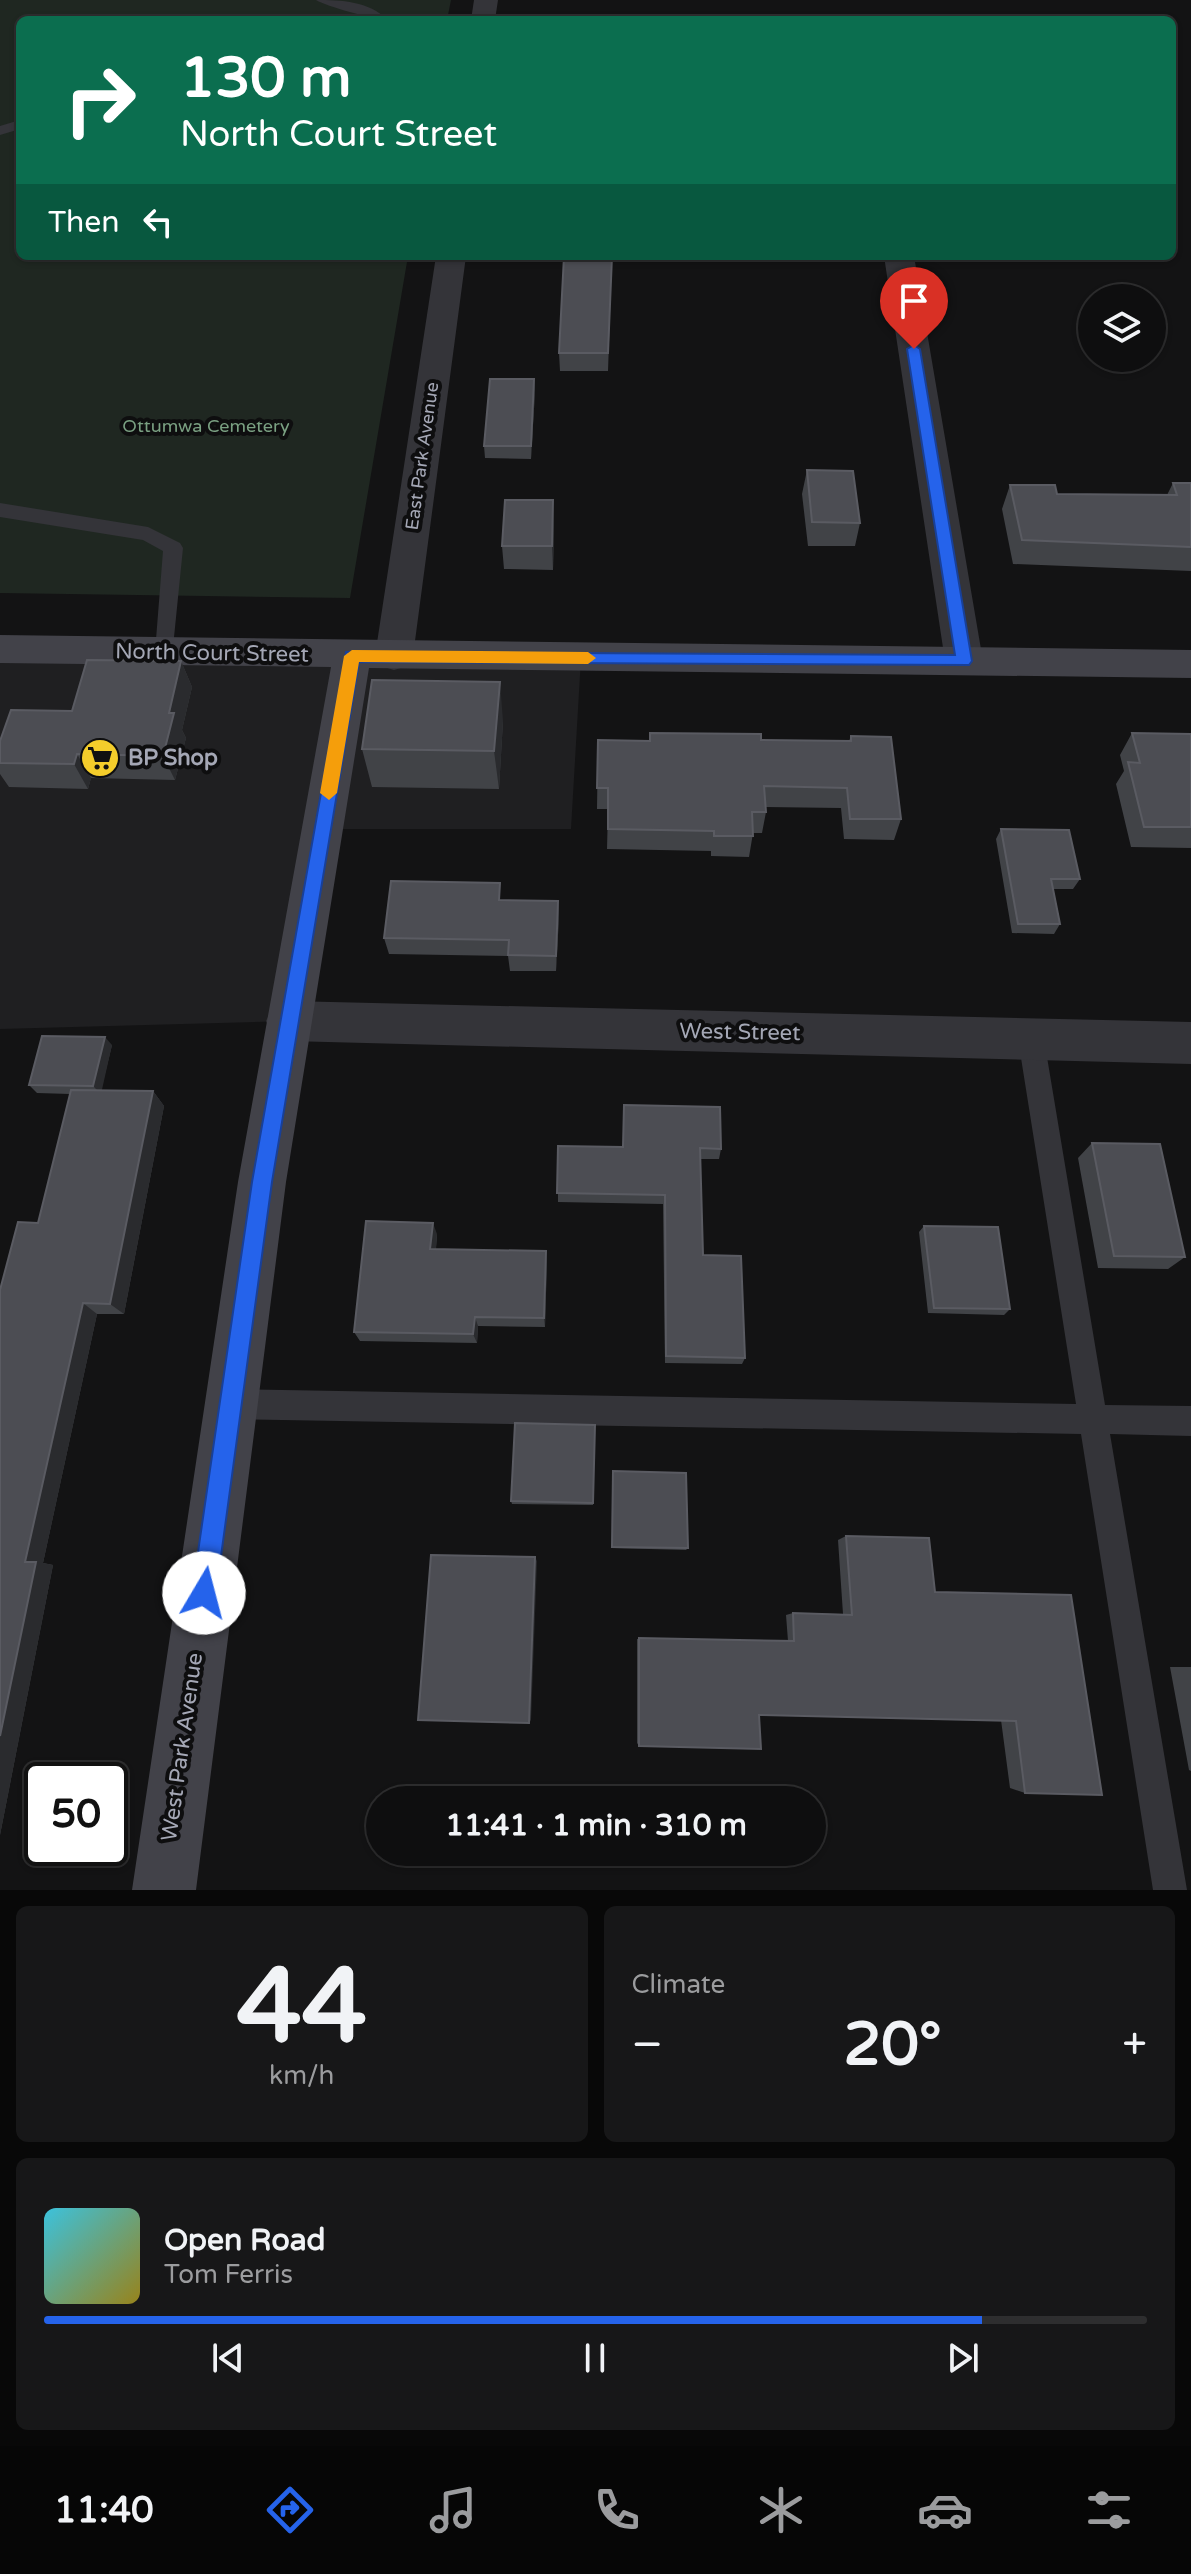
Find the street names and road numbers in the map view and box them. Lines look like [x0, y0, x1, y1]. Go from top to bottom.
street label: East Park Avenue [401, 381, 443, 531]
street label: North Court Street [115, 638, 309, 668]
street label: West Street [679, 1018, 801, 1046]
street label: West Park Avenue [156, 1651, 208, 1843]

